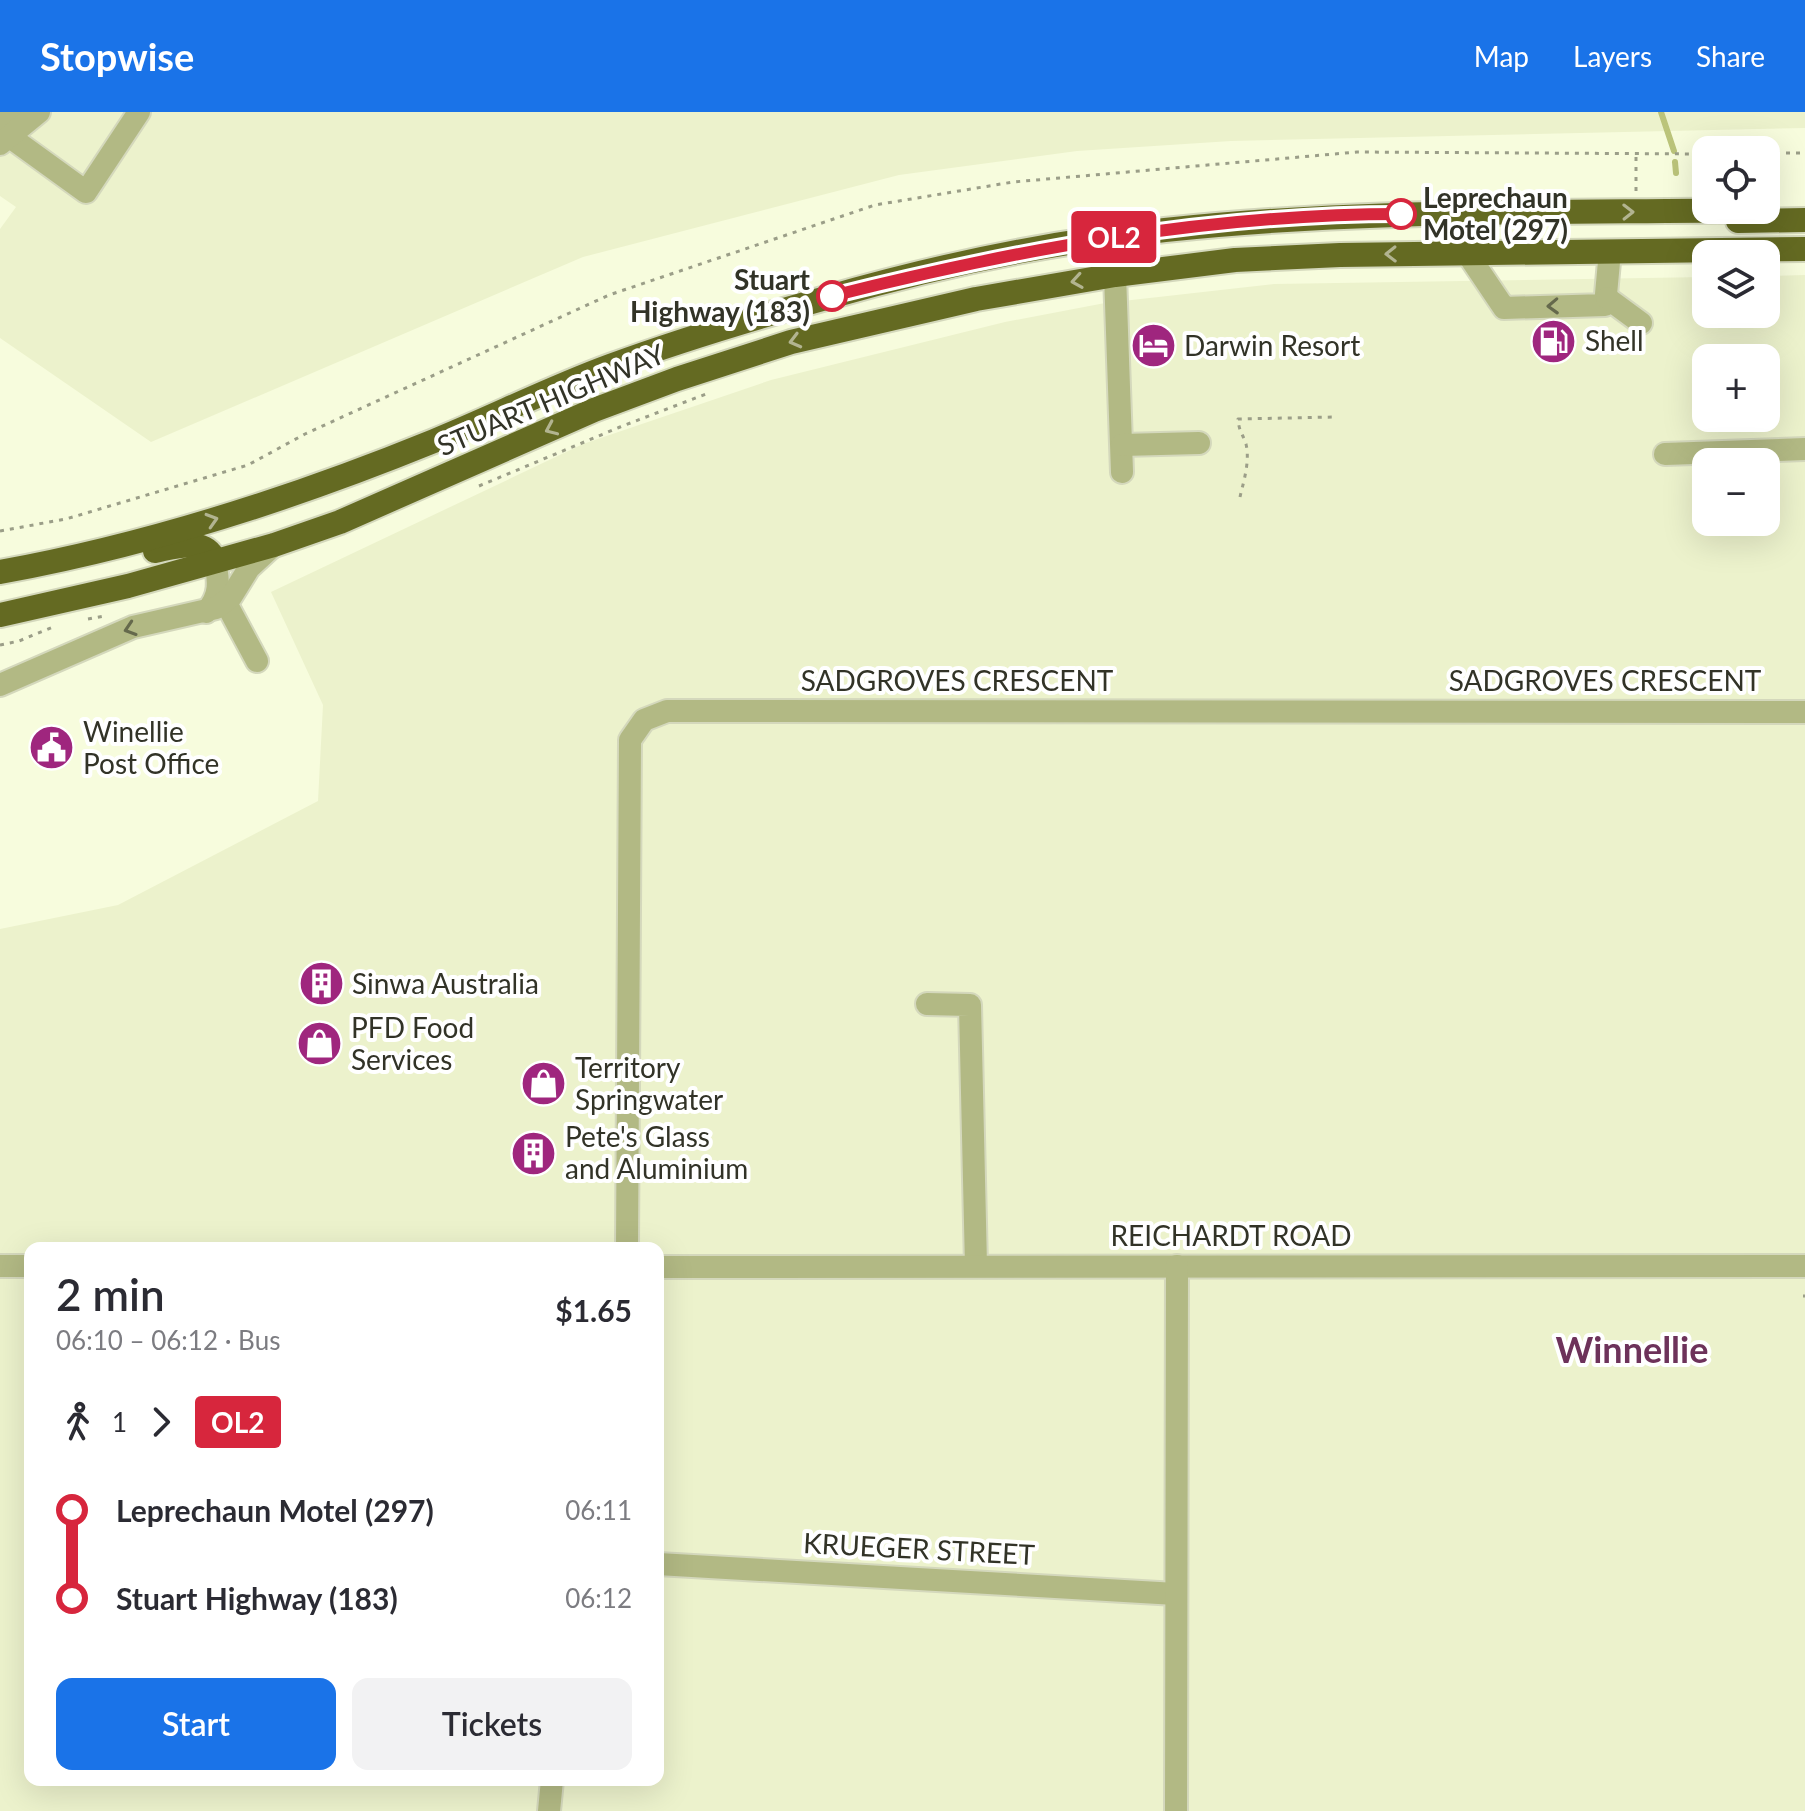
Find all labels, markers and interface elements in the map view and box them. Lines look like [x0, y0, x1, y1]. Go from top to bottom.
text: Stopwise [40, 33, 194, 79]
text: Map [1474, 39, 1529, 73]
text: Layers [1573, 39, 1652, 73]
text: Share [1696, 39, 1765, 73]
map controls [1692, 136, 1780, 536]
button: locate [1692, 136, 1780, 224]
place label: Leprechaun Motel (297) [1423, 180, 1568, 246]
marker: Leprechaun Motel (297) [1386, 199, 1416, 229]
one-way arrow [1622, 203, 1635, 221]
line badge: OL2 [1068, 211, 1160, 263]
text: OL2 [1087, 220, 1141, 254]
button: layers [1692, 240, 1780, 328]
one-way arrow [1384, 245, 1397, 263]
place label: Stuart Highway (183) [630, 262, 811, 328]
one-way arrow [1070, 271, 1083, 288]
marker: Stuart Highway (183) [817, 281, 847, 311]
one-way arrow [1546, 298, 1559, 315]
fuel station icon: Shell [1530, 317, 1578, 365]
hotel icon: Darwin Resort [1129, 322, 1177, 370]
place label: Shell [1585, 323, 1644, 357]
place label: Darwin Resort [1184, 328, 1360, 362]
one-way arrow [789, 332, 803, 348]
street label: STUART HIGHWAY [432, 336, 670, 462]
button: + [1692, 344, 1780, 432]
one-way arrow [545, 420, 559, 436]
button: − [1692, 448, 1780, 536]
one-way arrow [204, 513, 218, 529]
one-way arrow [124, 620, 137, 636]
street label: SADGROVES CRESCENT [801, 663, 1114, 697]
street label: SADGROVES CRESCENT [1449, 663, 1762, 697]
place label: Winellie Post Office [83, 714, 219, 780]
public building icon: Winellie Post Office [28, 724, 76, 772]
building icon: Sinwa Australia [297, 960, 345, 1008]
place label: Sinwa Australia [352, 966, 539, 1000]
place label: PFD Food Services [351, 1010, 474, 1076]
shop icon: PFD Food Services [296, 1020, 344, 1068]
place label: Territory Springwater [575, 1050, 723, 1116]
shop icon: Territory Springwater [520, 1060, 568, 1108]
place label: Pete's Glass and Aluminium [565, 1119, 748, 1185]
building icon: Pete's Glass and Aluminium [510, 1129, 558, 1177]
street label: REICHARDT ROAD [1111, 1218, 1351, 1252]
text: 2 min [56, 1268, 165, 1320]
text: $1.65 [555, 1292, 632, 1328]
text: 06:10 – 06:12 · Bus [56, 1324, 280, 1356]
district label: Winnellie [1556, 1327, 1708, 1371]
icon: walk [56, 1400, 100, 1444]
icon: forward [139, 1400, 183, 1444]
text: OL2 [211, 1405, 265, 1439]
text: 1 [112, 1406, 127, 1438]
text: Leprechaun Motel (297) [116, 1492, 434, 1528]
text: 06:11 [565, 1494, 632, 1526]
street label: KRUEGER STREET [802, 1525, 1036, 1571]
text: Stuart Highway (183) [116, 1580, 398, 1616]
text: 06:12 [565, 1582, 632, 1614]
button: Start [56, 1678, 336, 1770]
button: Tickets [352, 1678, 632, 1770]

